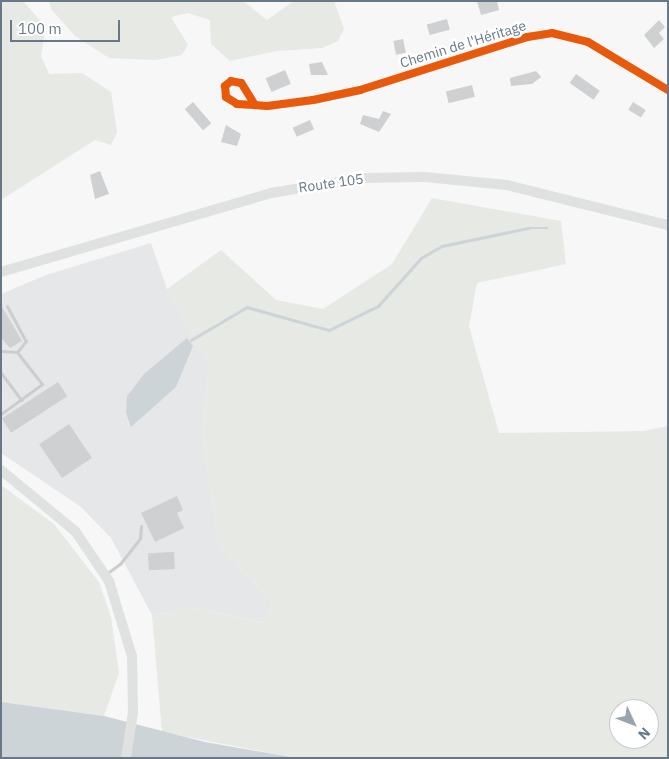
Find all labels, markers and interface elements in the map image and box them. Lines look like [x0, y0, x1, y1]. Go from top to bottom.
scale bar [12, 10, 122, 42]
street label: Chemin de l'Héritage [398, 17, 528, 71]
text: 100 m [18, 19, 62, 38]
street label: Route 105 [297, 170, 365, 196]
north arrow [609, 699, 659, 749]
text: N [634, 724, 654, 743]

